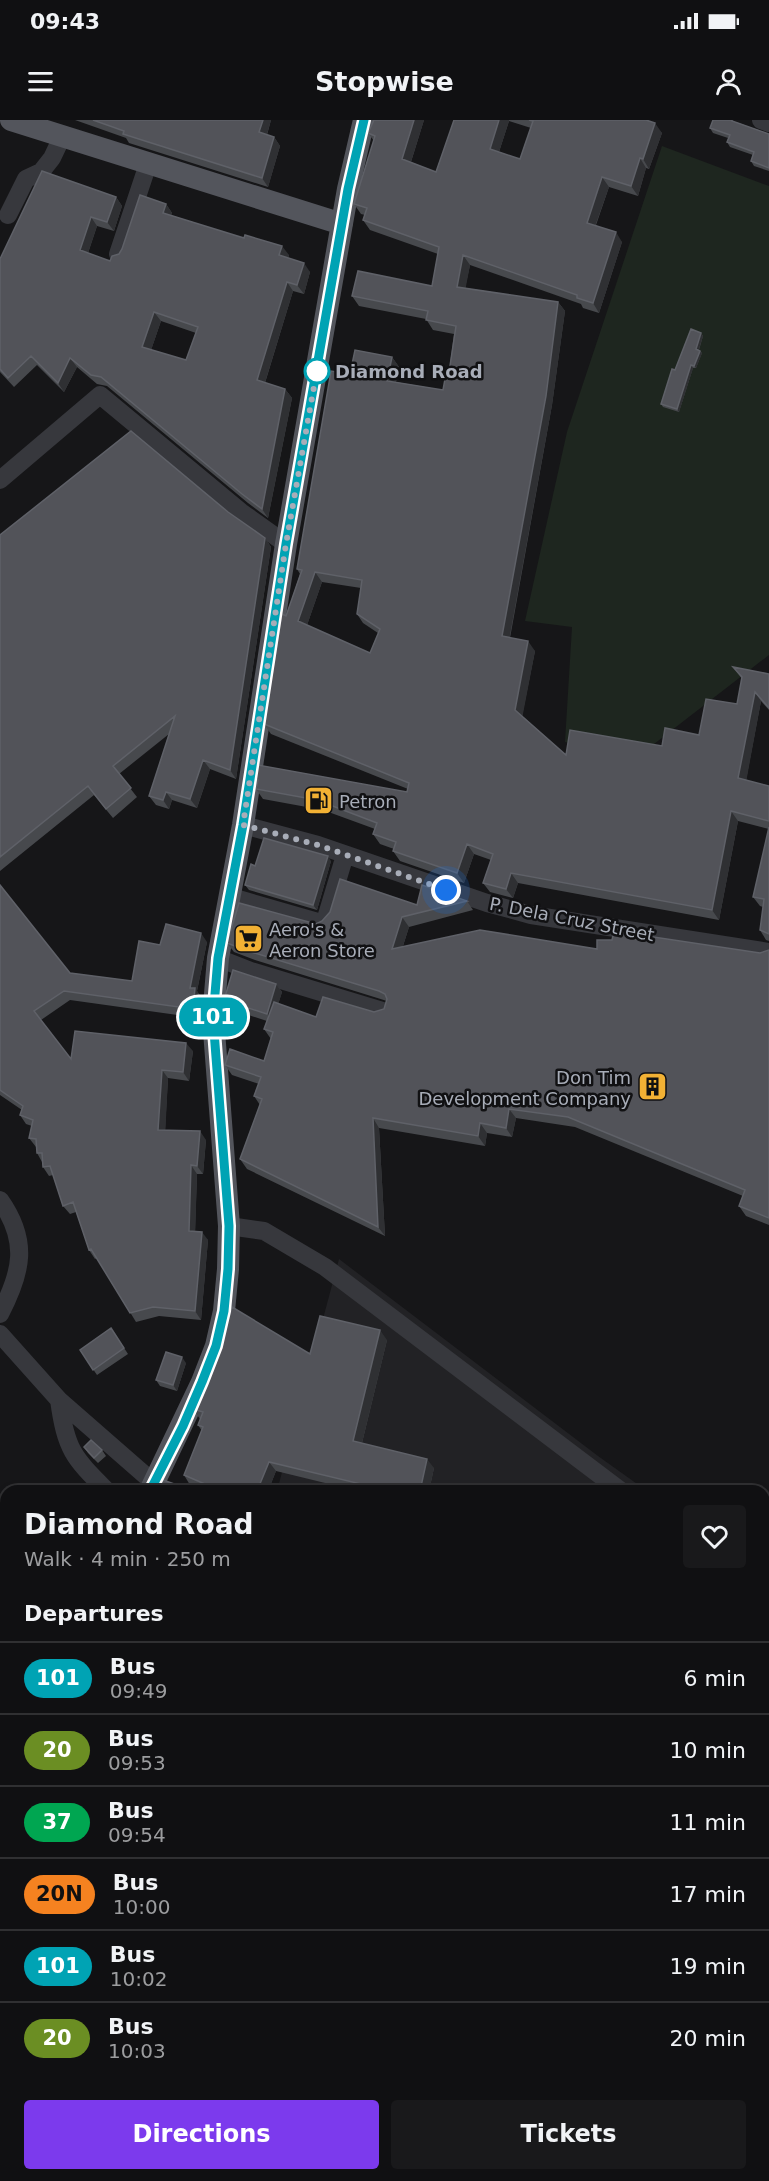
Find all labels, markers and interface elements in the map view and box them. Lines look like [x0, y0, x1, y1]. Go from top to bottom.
text: 09:43 [30, 9, 100, 34]
icon: menu [24, 65, 57, 98]
icon: person [712, 65, 745, 98]
text: Stopwise [315, 66, 454, 97]
marker: Diamond Road [304, 358, 330, 384]
place label: Diamond Road [335, 361, 483, 382]
fuel station icon: Petron [302, 785, 334, 817]
place label: Petron [339, 791, 397, 812]
your location [431, 875, 461, 905]
street label: P. Dela Cruz Street [488, 893, 656, 945]
place label: Aero's & Aeron Store [269, 919, 375, 961]
supermarket icon: Aero's & Aeron Store [232, 923, 264, 955]
line badge: 101 [178, 998, 248, 1036]
text: 101 [191, 1005, 235, 1029]
place label: Don Tim Development Company [418, 1067, 631, 1109]
building icon: Don Tim Development Company [636, 1071, 668, 1103]
button: heart [683, 1505, 746, 1568]
text: Diamond Road [24, 1508, 254, 1541]
text: Walk · 4 min · 250 m [24, 1547, 231, 1571]
text: Departures [24, 1601, 164, 1626]
text: Bus [110, 1654, 155, 1679]
text: 101 [36, 1666, 80, 1690]
text: 6 min [684, 1666, 746, 1691]
text: 09:49 [110, 1679, 167, 1703]
text: Bus [108, 1726, 154, 1751]
text: 20 [42, 1738, 72, 1762]
text: 10 min [670, 1738, 746, 1763]
text: 09:53 [108, 1751, 166, 1775]
text: Bus [108, 1798, 154, 1823]
text: 37 [42, 1810, 72, 1834]
text: 11 min [670, 1810, 746, 1835]
text: 09:54 [108, 1823, 166, 1847]
text: Bus [113, 1870, 158, 1895]
text: 20N [36, 1882, 83, 1906]
text: 17 min [670, 1882, 746, 1907]
text: 10:00 [113, 1895, 170, 1919]
text: Bus [110, 1942, 155, 1967]
text: 101 [36, 1954, 80, 1978]
text: 19 min [670, 1954, 746, 1979]
text: 10:02 [110, 1967, 167, 1991]
text: Bus [108, 2014, 154, 2039]
text: 20 [42, 2026, 72, 2050]
text: 20 min [670, 2026, 746, 2051]
text: 10:03 [108, 2039, 166, 2063]
button: Directions [24, 2100, 379, 2169]
button: Tickets [391, 2100, 746, 2169]

